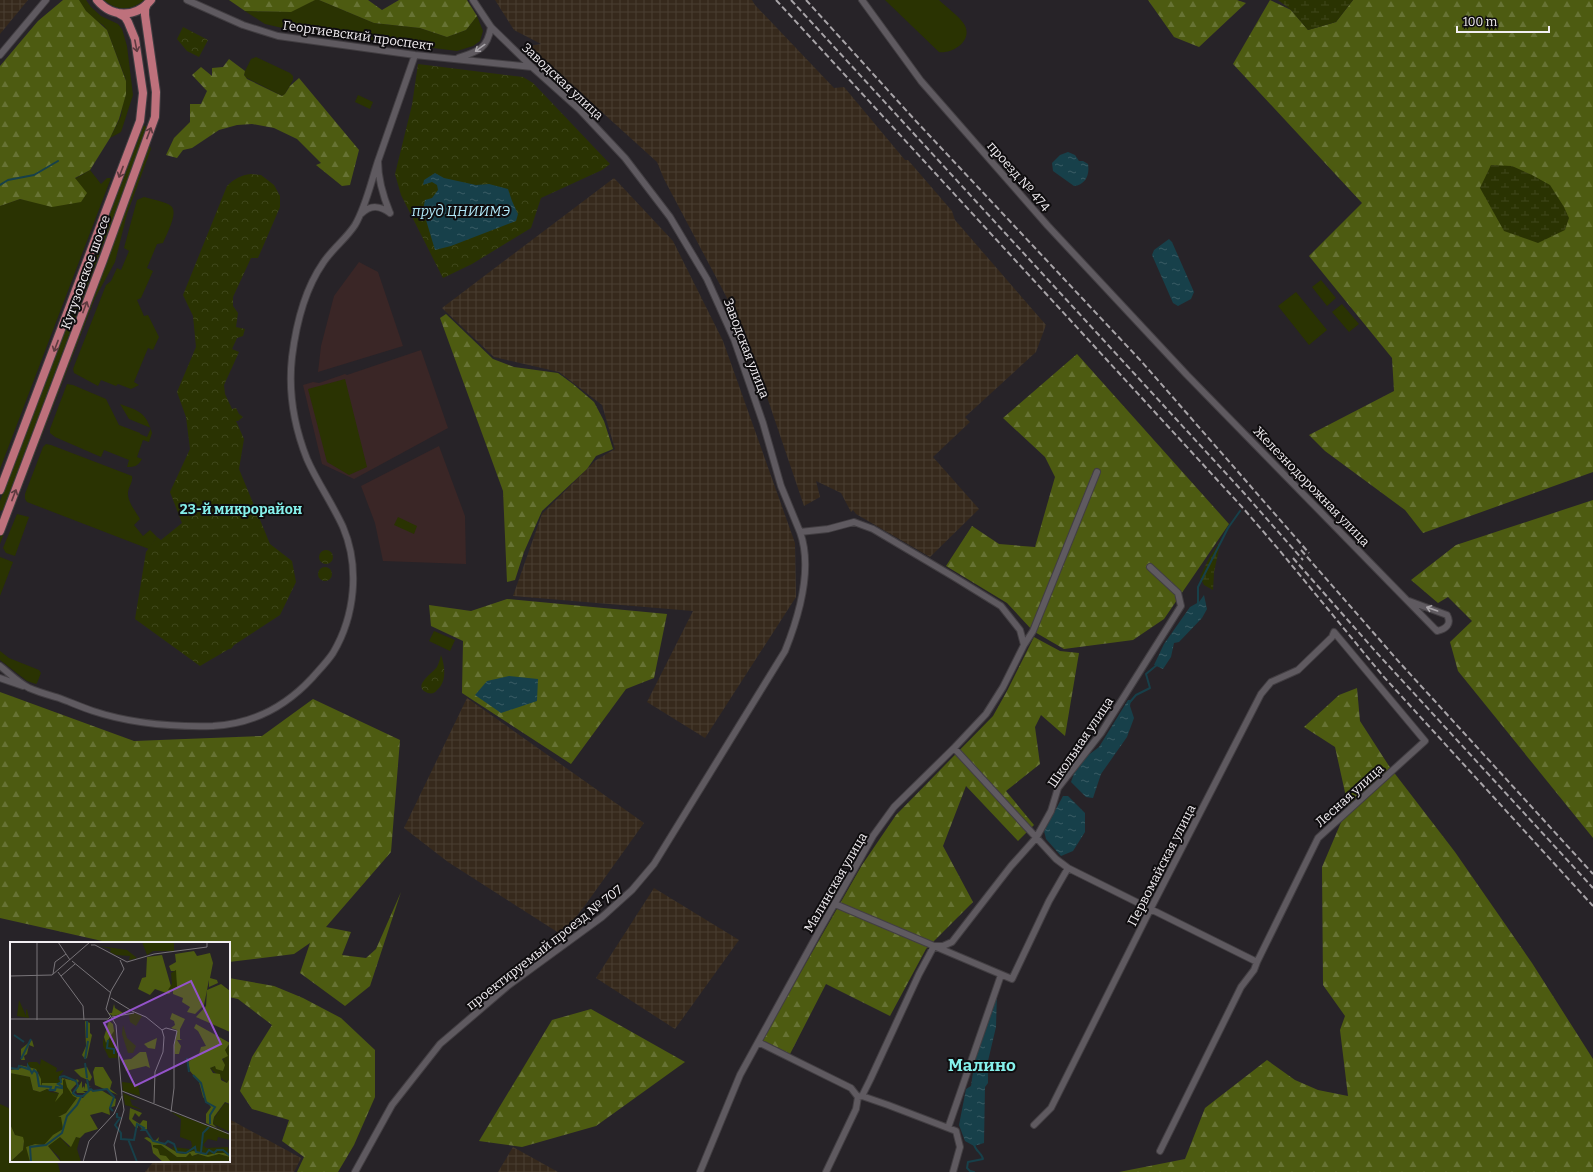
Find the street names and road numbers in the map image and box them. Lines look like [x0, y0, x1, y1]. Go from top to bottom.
street label: Георгиевский проспект [282, 18, 434, 53]
street label: Заводская улица [519, 40, 606, 123]
street label: проезд № 474 [984, 138, 1053, 215]
street label: Кутузовское шоссе [58, 213, 113, 331]
street label: Заводская улица [721, 296, 772, 400]
street label: Железнодорожная улица [1250, 423, 1373, 549]
street label: Школьная улица [1045, 694, 1116, 790]
street label: Лесная улица [1312, 761, 1386, 830]
street label: Первомайская улица [1124, 802, 1199, 928]
street label: Малинская улица [801, 830, 870, 935]
street label: проектируемый проезд № 707 [463, 882, 626, 1013]

